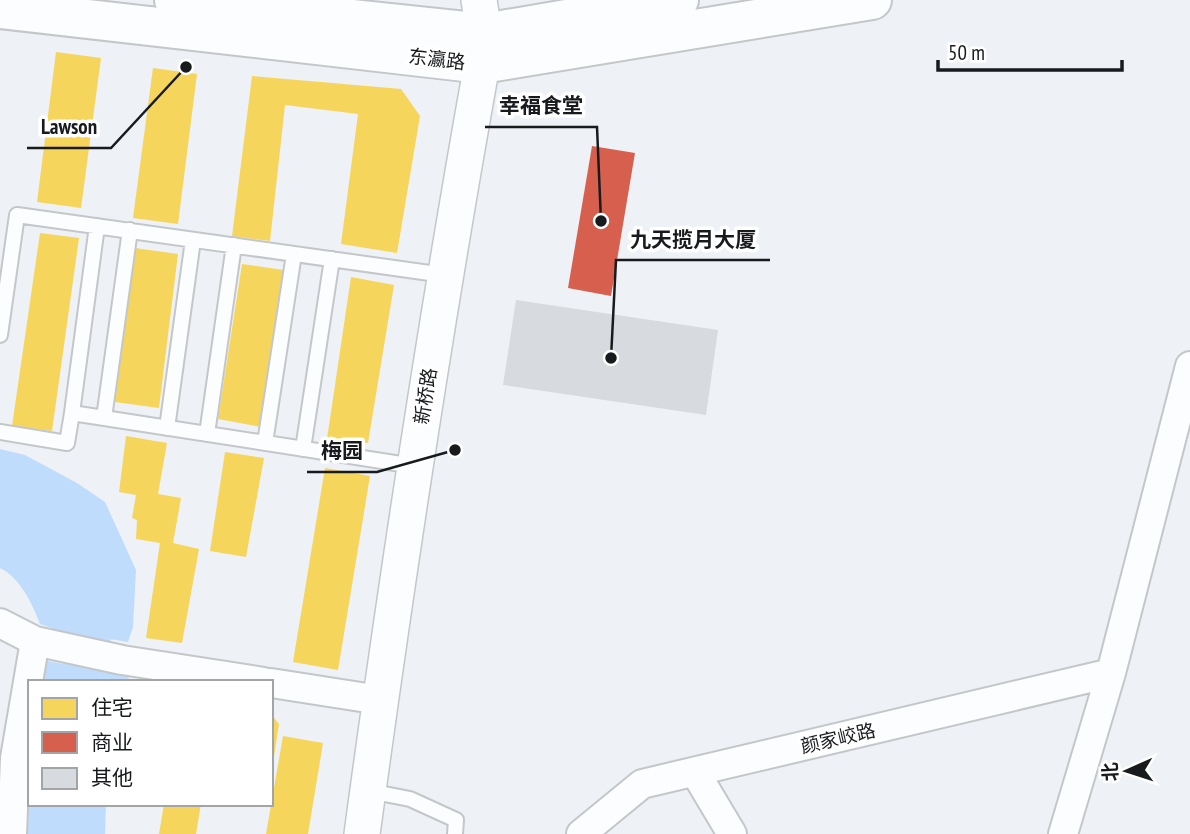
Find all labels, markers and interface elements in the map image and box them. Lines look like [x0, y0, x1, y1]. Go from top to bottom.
scale bar [938, 28, 1122, 72]
text: 50 m [948, 39, 985, 66]
street label: 东瀛路 [407, 44, 467, 74]
callout: 幸福食堂 [485, 85, 597, 127]
text: 幸福食堂 [499, 92, 583, 119]
callout: Lawson [27, 106, 111, 148]
text: Lawson [41, 113, 97, 140]
callout: 九天揽月大厦 [616, 218, 770, 260]
text: 九天揽月大厦 [630, 226, 756, 253]
street label: 新桥路 [409, 366, 441, 426]
callout: 梅园 [307, 430, 377, 472]
text: 梅园 [321, 437, 363, 464]
legend [28, 680, 273, 806]
text: 住宅 [91, 694, 133, 721]
street label: 颜家峧路 [798, 718, 878, 758]
text: 商业 [91, 729, 133, 756]
north arrow [1092, 736, 1162, 806]
text: 北 [1098, 762, 1123, 782]
text: 其他 [91, 764, 133, 791]

